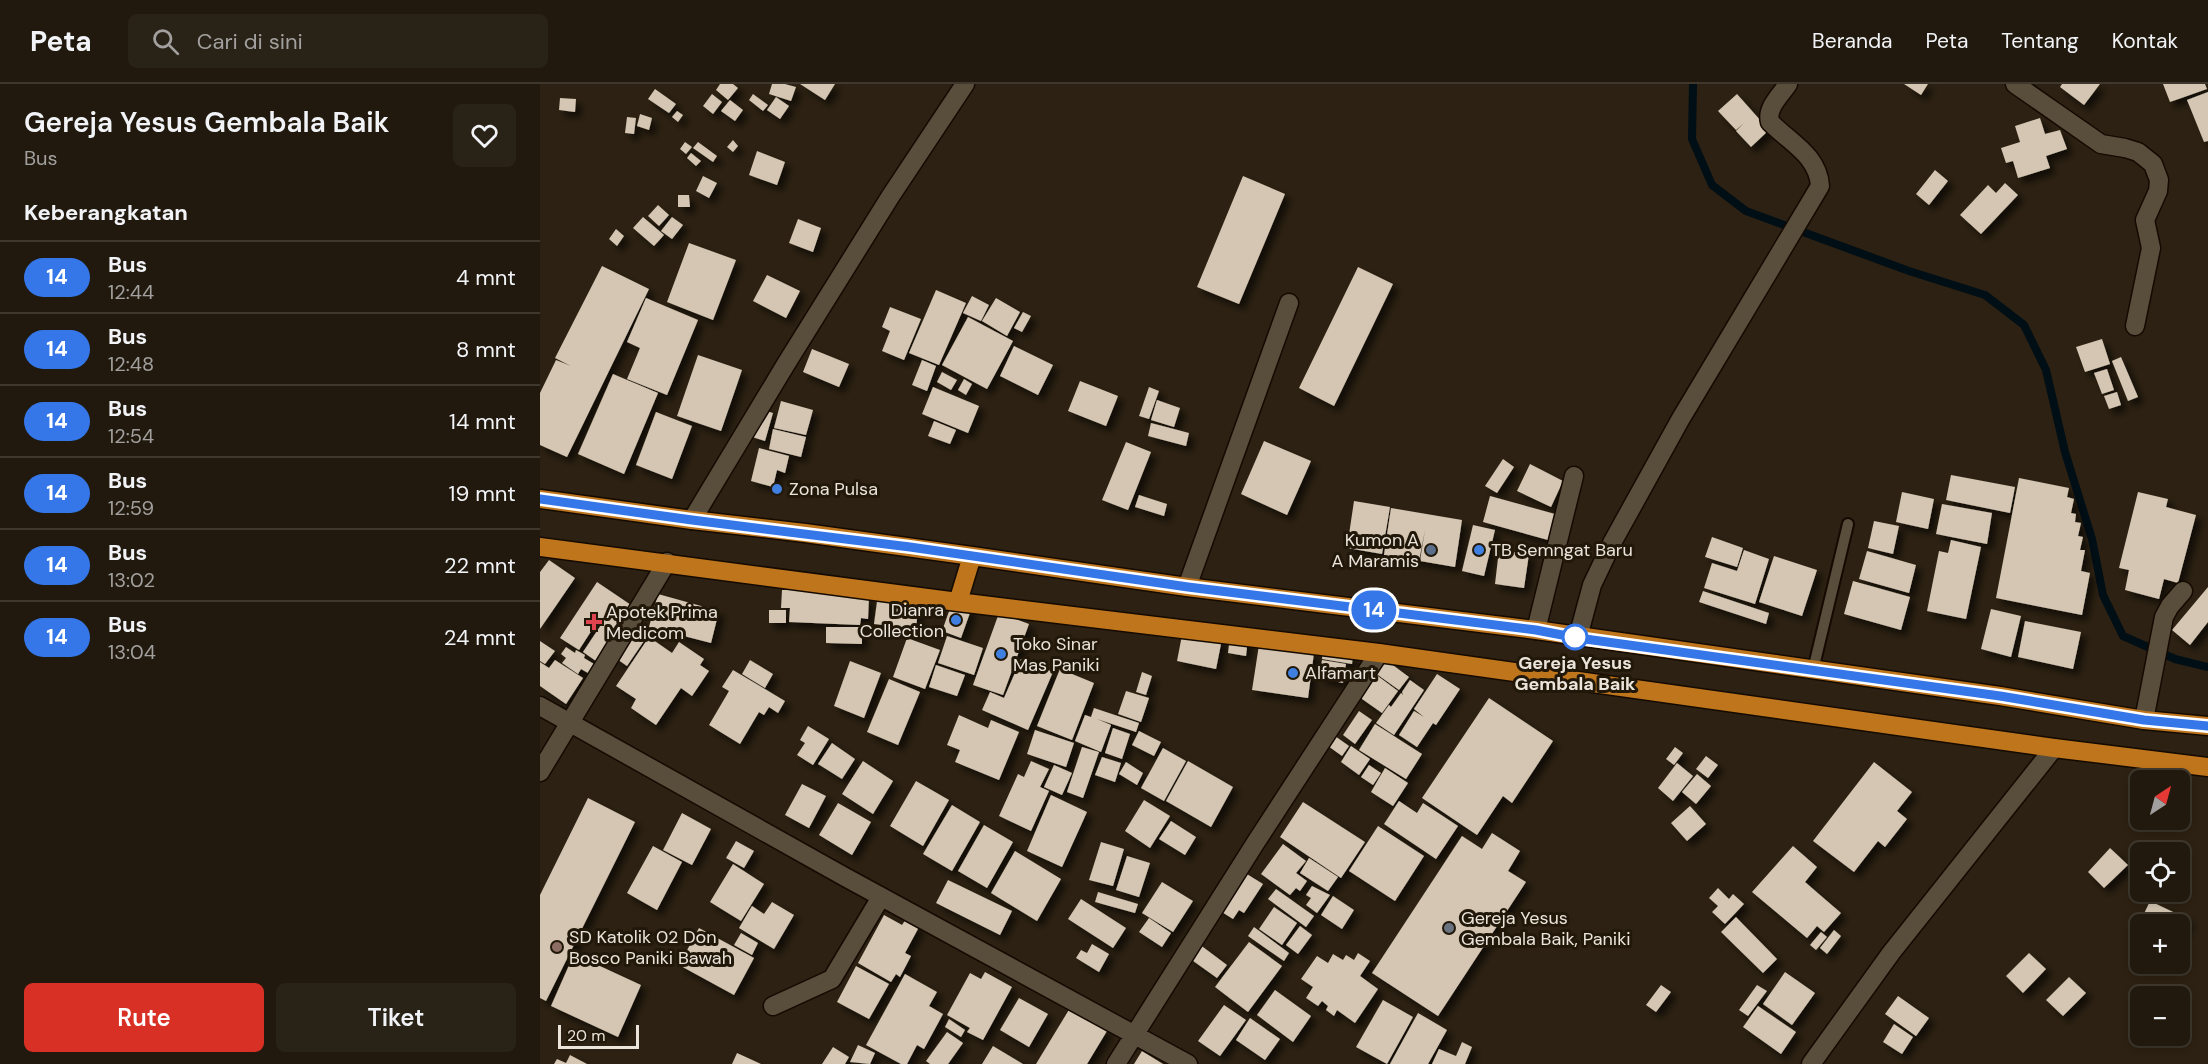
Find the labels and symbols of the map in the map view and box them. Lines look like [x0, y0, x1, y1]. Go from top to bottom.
place label: Zona Pulsa [789, 477, 878, 501]
marker: Zona Pulsa [770, 482, 784, 496]
place label: Kumon A A Maramis [1331, 528, 1419, 573]
place label: TB Semngat Baru [1491, 538, 1633, 562]
marker: Kumon A A Maramis [1424, 543, 1438, 557]
marker: TB Semngat Baru [1472, 543, 1486, 557]
line badge: 14 [1347, 590, 1401, 630]
place label: Dianra Collection [860, 598, 944, 643]
place label: Apotek Prima Medicom [606, 600, 718, 645]
marker: Dianra Collection [949, 613, 963, 627]
marker: Apotek Prima Medicom [587, 615, 601, 629]
marker: Gereja Yesus Gembala Baik [1562, 624, 1588, 650]
place label: Toko Sinar Mas Paniki [1013, 632, 1100, 677]
marker: Toko Sinar Mas Paniki [994, 647, 1008, 661]
place label: Gereja Yesus Gembala Baik [1514, 651, 1636, 696]
place label: Alfamart [1305, 661, 1376, 685]
marker: Alfamart [1286, 666, 1300, 680]
north arrow [2130, 770, 2190, 830]
place label: Gereja Yesus Gembala Baik, Paniki [1461, 906, 1631, 951]
marker: Gereja Yesus Gembala Baik, Paniki [1442, 921, 1456, 935]
place label: SD Katolik 02 Don Bosco Paniki Bawah [569, 925, 732, 970]
marker: SD Katolik 02 Don Bosco Paniki Bawah [550, 940, 564, 954]
scale bar [558, 1022, 639, 1050]

